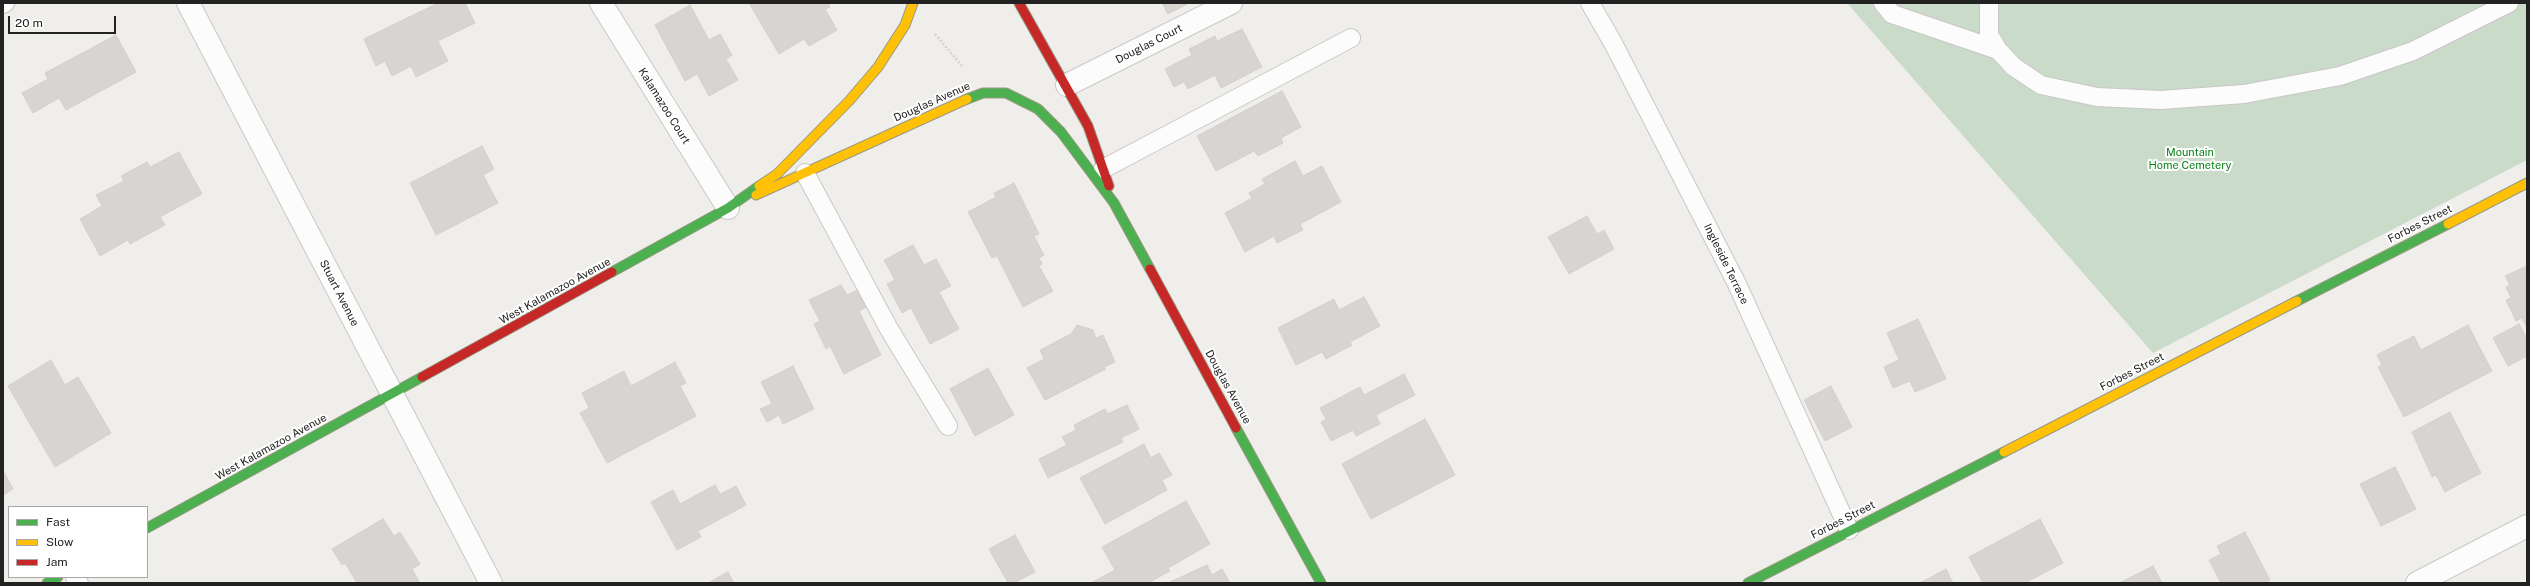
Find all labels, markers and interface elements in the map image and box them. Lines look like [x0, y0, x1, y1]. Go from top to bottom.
scale bar [10, 8, 118, 34]
text: 20 m [15, 16, 43, 30]
street label: Douglas Court [1113, 21, 1185, 67]
street label: Kalamazoo Court [635, 65, 693, 147]
street label: Douglas Avenue [892, 79, 972, 125]
park label: Mountain Home Cemetery [2149, 146, 2231, 172]
street label: Forbes Street [2386, 202, 2454, 246]
street label: Ingleside Terrace [1701, 222, 1751, 306]
street label: West Kalamazoo Avenue [497, 255, 613, 327]
street label: Stuart Avenue [317, 258, 361, 328]
street label: Douglas Avenue [1202, 348, 1254, 426]
street label: Forbes Street [2098, 350, 2166, 394]
street label: West Kalamazoo Avenue [213, 411, 329, 483]
street label: Forbes Street [1809, 498, 1877, 542]
legend [8, 506, 148, 578]
text: Fast [46, 515, 70, 529]
text: Slow [46, 535, 73, 549]
text: Jam [46, 555, 68, 569]

